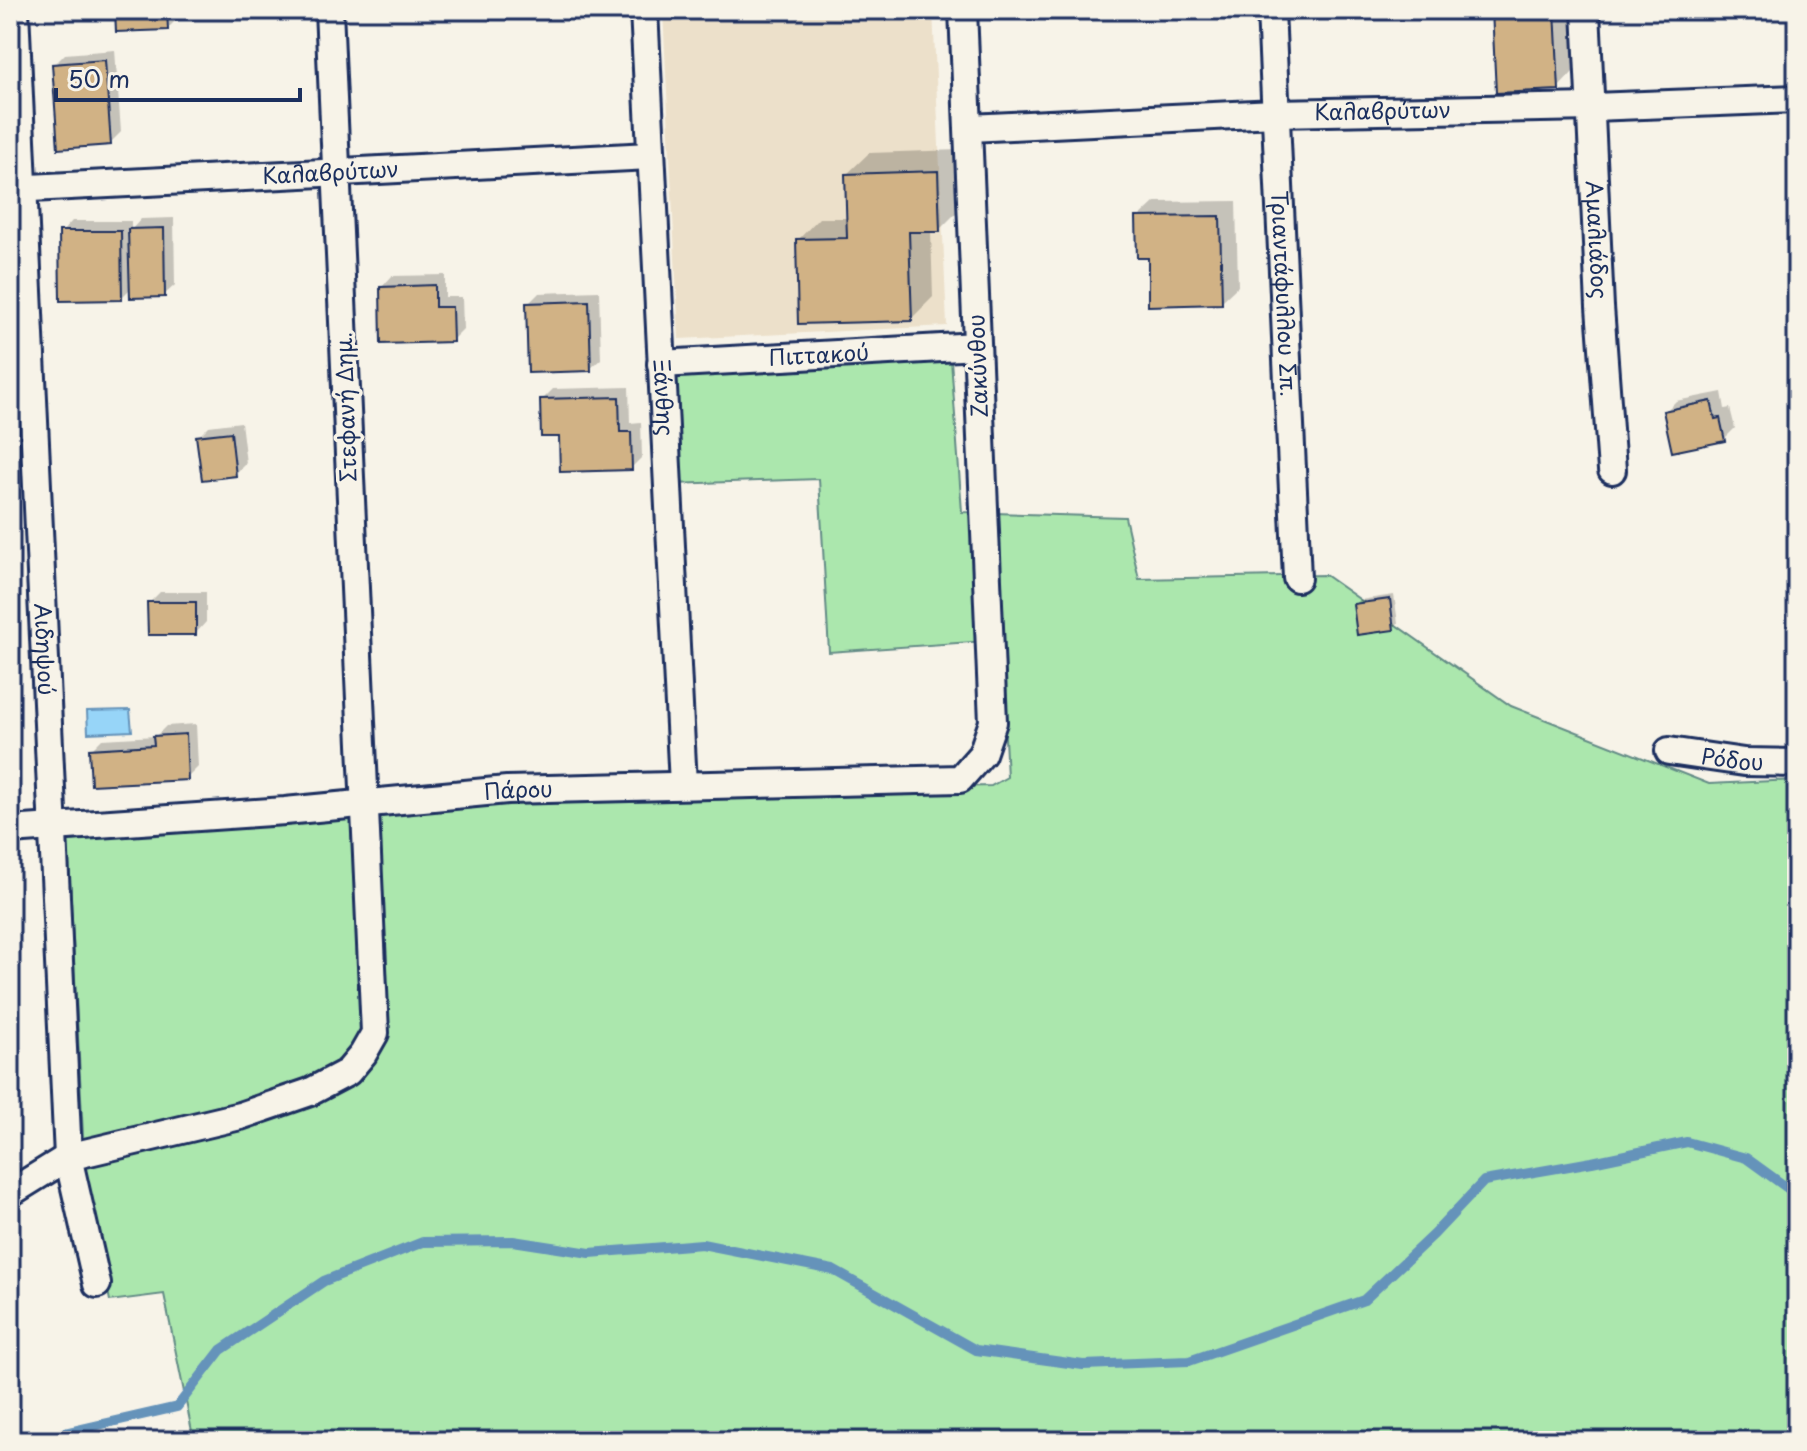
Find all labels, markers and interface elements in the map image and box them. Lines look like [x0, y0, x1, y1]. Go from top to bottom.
scale bar [56, 52, 300, 102]
text: 50 m [68, 60, 130, 96]
street label: Καλαβρύτων [1314, 92, 1451, 127]
street label: Καλαβρύτων [261, 151, 400, 191]
street label: Αμαλιάδος [1579, 180, 1618, 300]
street label: Τριαντάφυλλου Σπ. [1264, 190, 1307, 397]
street label: Ζακύνθου [958, 314, 995, 418]
street label: Στεφανή Δημ. [325, 331, 364, 483]
street label: Πιττακού [768, 334, 870, 373]
street label: Ξάνθης [647, 358, 683, 437]
street label: Αιδηψού [27, 602, 65, 696]
street label: Ρόδου [1699, 738, 1764, 777]
street label: Πάρου [482, 771, 553, 807]

